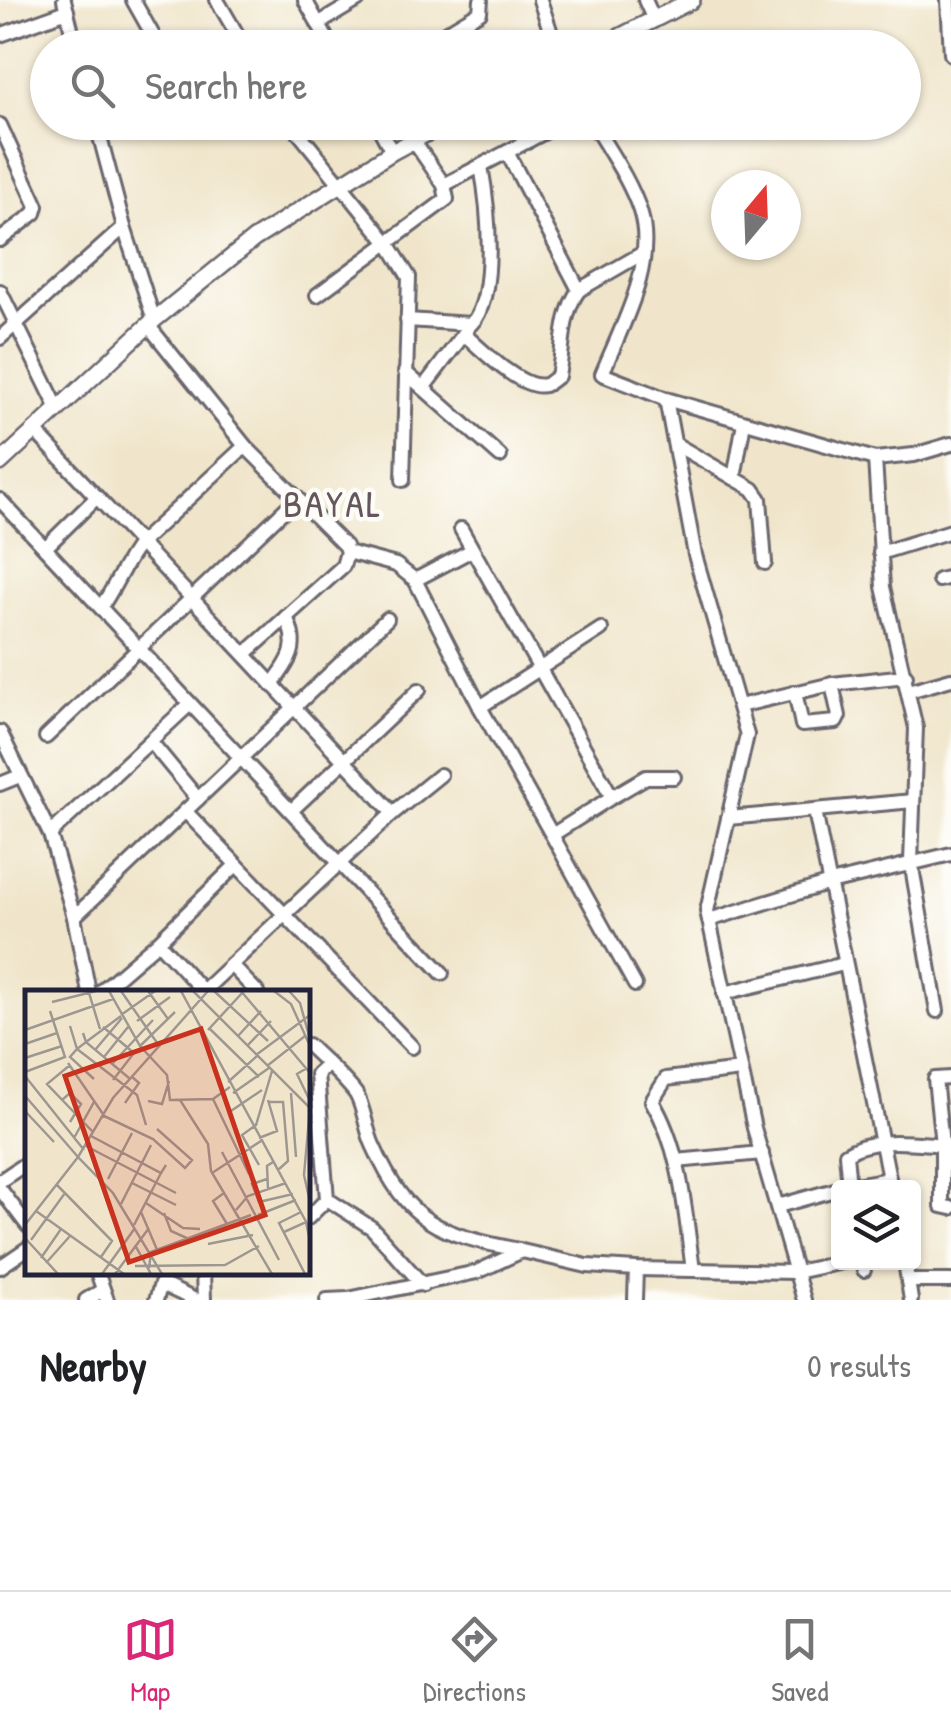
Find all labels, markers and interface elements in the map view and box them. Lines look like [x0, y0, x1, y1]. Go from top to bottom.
search box [30, 30, 921, 140]
icon: search [65, 58, 120, 113]
text: Search here [145, 59, 307, 111]
north arrow [711, 170, 801, 260]
district label: BAYAL [283, 477, 383, 529]
inset map [25, 990, 310, 1275]
map controls [831, 1180, 921, 1270]
button: layers [831, 1180, 921, 1270]
text: Nearby [40, 1337, 147, 1394]
text: 0 results [807, 1344, 911, 1387]
tab: Map [123, 1612, 178, 1710]
tab: Directions [423, 1612, 526, 1710]
tab: Saved [771, 1612, 828, 1710]

